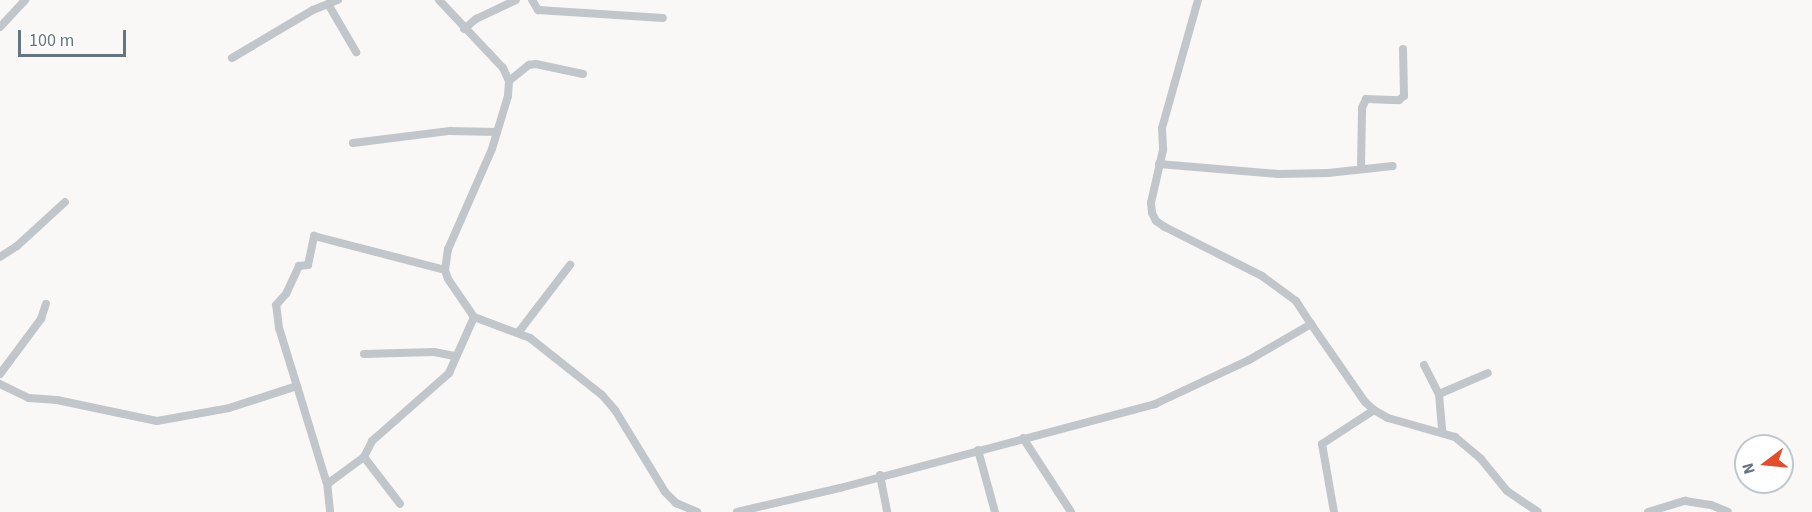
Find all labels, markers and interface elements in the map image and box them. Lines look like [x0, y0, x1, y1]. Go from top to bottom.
scale bar [21, 18, 129, 56]
text: 100 m [29, 28, 74, 53]
north arrow [1734, 434, 1794, 494]
text: N [1737, 460, 1761, 477]

